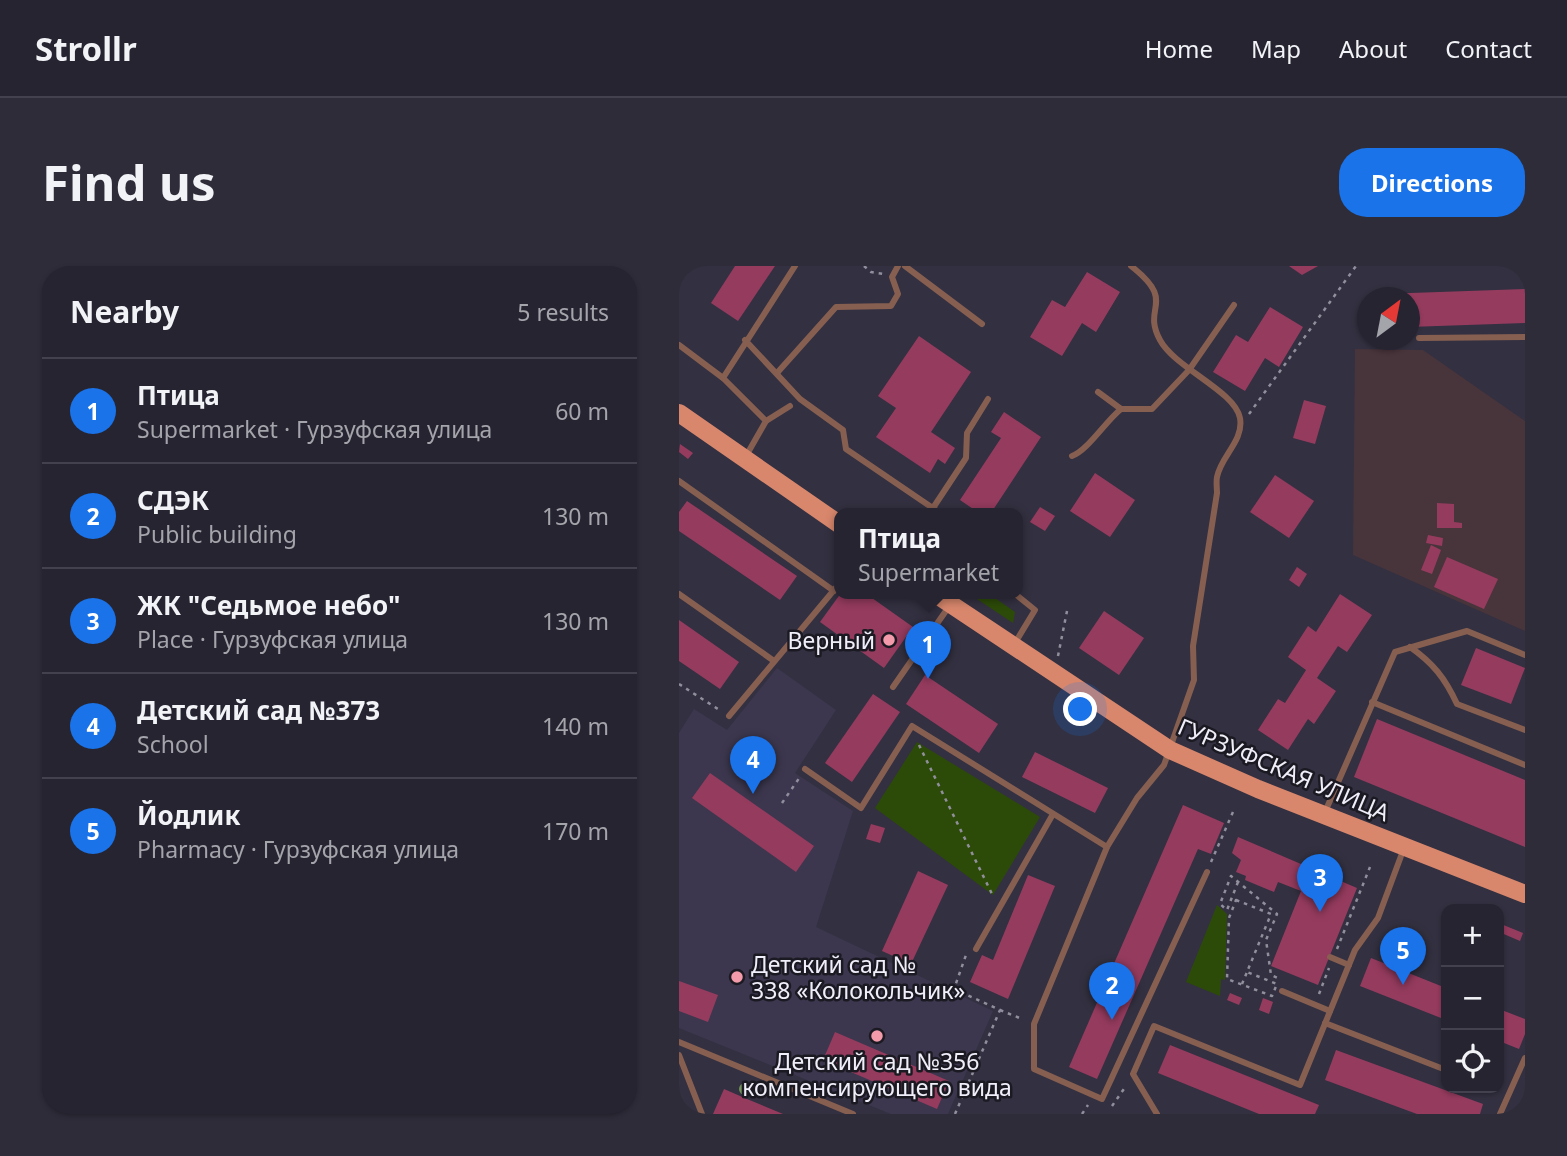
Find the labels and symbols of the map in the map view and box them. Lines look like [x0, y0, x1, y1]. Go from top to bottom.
north arrow [1357, 287, 1420, 350]
pin: 1 [905, 621, 951, 679]
place label: Верный [788, 624, 875, 656]
marker: Верный [881, 632, 897, 648]
your location [1063, 692, 1097, 726]
street label: ГУРЗУФСКАЯ УЛИЦА [1173, 710, 1395, 828]
pin: 4 [730, 736, 776, 794]
pin: 3 [1297, 854, 1343, 912]
pin: 5 [1380, 927, 1426, 985]
place label: Детский сад № 338 «Колокольчик» [751, 948, 965, 1006]
pin: 2 [1089, 962, 1135, 1020]
marker: Детский сад № 338 «Колокольчик» [729, 969, 745, 985]
marker: Детский сад №356 компенсирующего вида [869, 1028, 885, 1044]
place label: Детский сад №356 компенсирующего вида [742, 1045, 1012, 1103]

